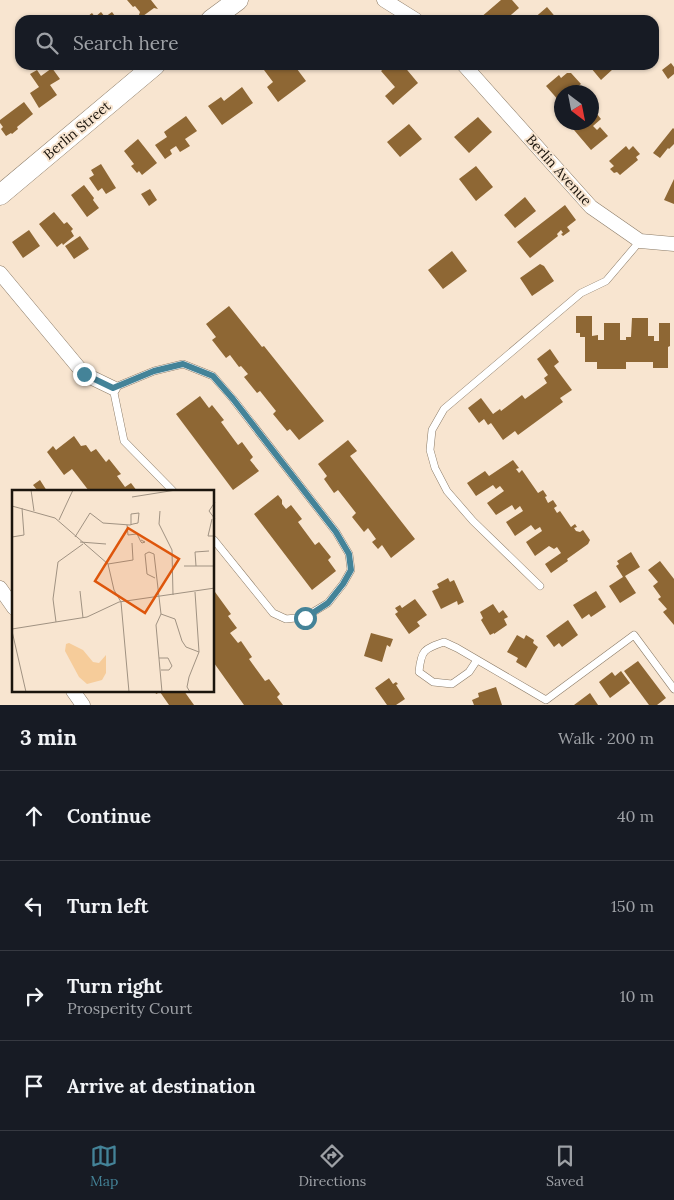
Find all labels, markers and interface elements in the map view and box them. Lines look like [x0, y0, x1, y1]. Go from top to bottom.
search box [15, 15, 659, 70]
icon: search [33, 29, 61, 57]
text: Search here [73, 31, 179, 55]
north arrow [554, 85, 599, 130]
street label: Berlin Street [40, 96, 115, 163]
street label: Berlin Avenue [522, 131, 596, 210]
route end [73, 363, 96, 386]
inset map [12, 490, 215, 692]
route start [294, 607, 317, 630]
text: 3 min [20, 724, 77, 751]
text: Walk · 200 m [558, 728, 654, 748]
icon: ahead [20, 802, 48, 830]
text: Continue [67, 804, 151, 828]
text: 40 m [617, 806, 654, 826]
icon: left [20, 892, 48, 920]
text: Turn left [67, 894, 148, 918]
text: 150 m [611, 896, 654, 916]
text: Turn right [67, 974, 163, 998]
icon: right [20, 982, 48, 1010]
text: 10 m [620, 986, 654, 1006]
text: Prosperity Court [67, 998, 192, 1018]
icon: arrive [20, 1072, 48, 1100]
text: Arrive at destination [67, 1074, 256, 1098]
tab: Map [90, 1142, 118, 1190]
tab: Directions [298, 1142, 366, 1190]
tab: Saved [546, 1142, 584, 1190]

